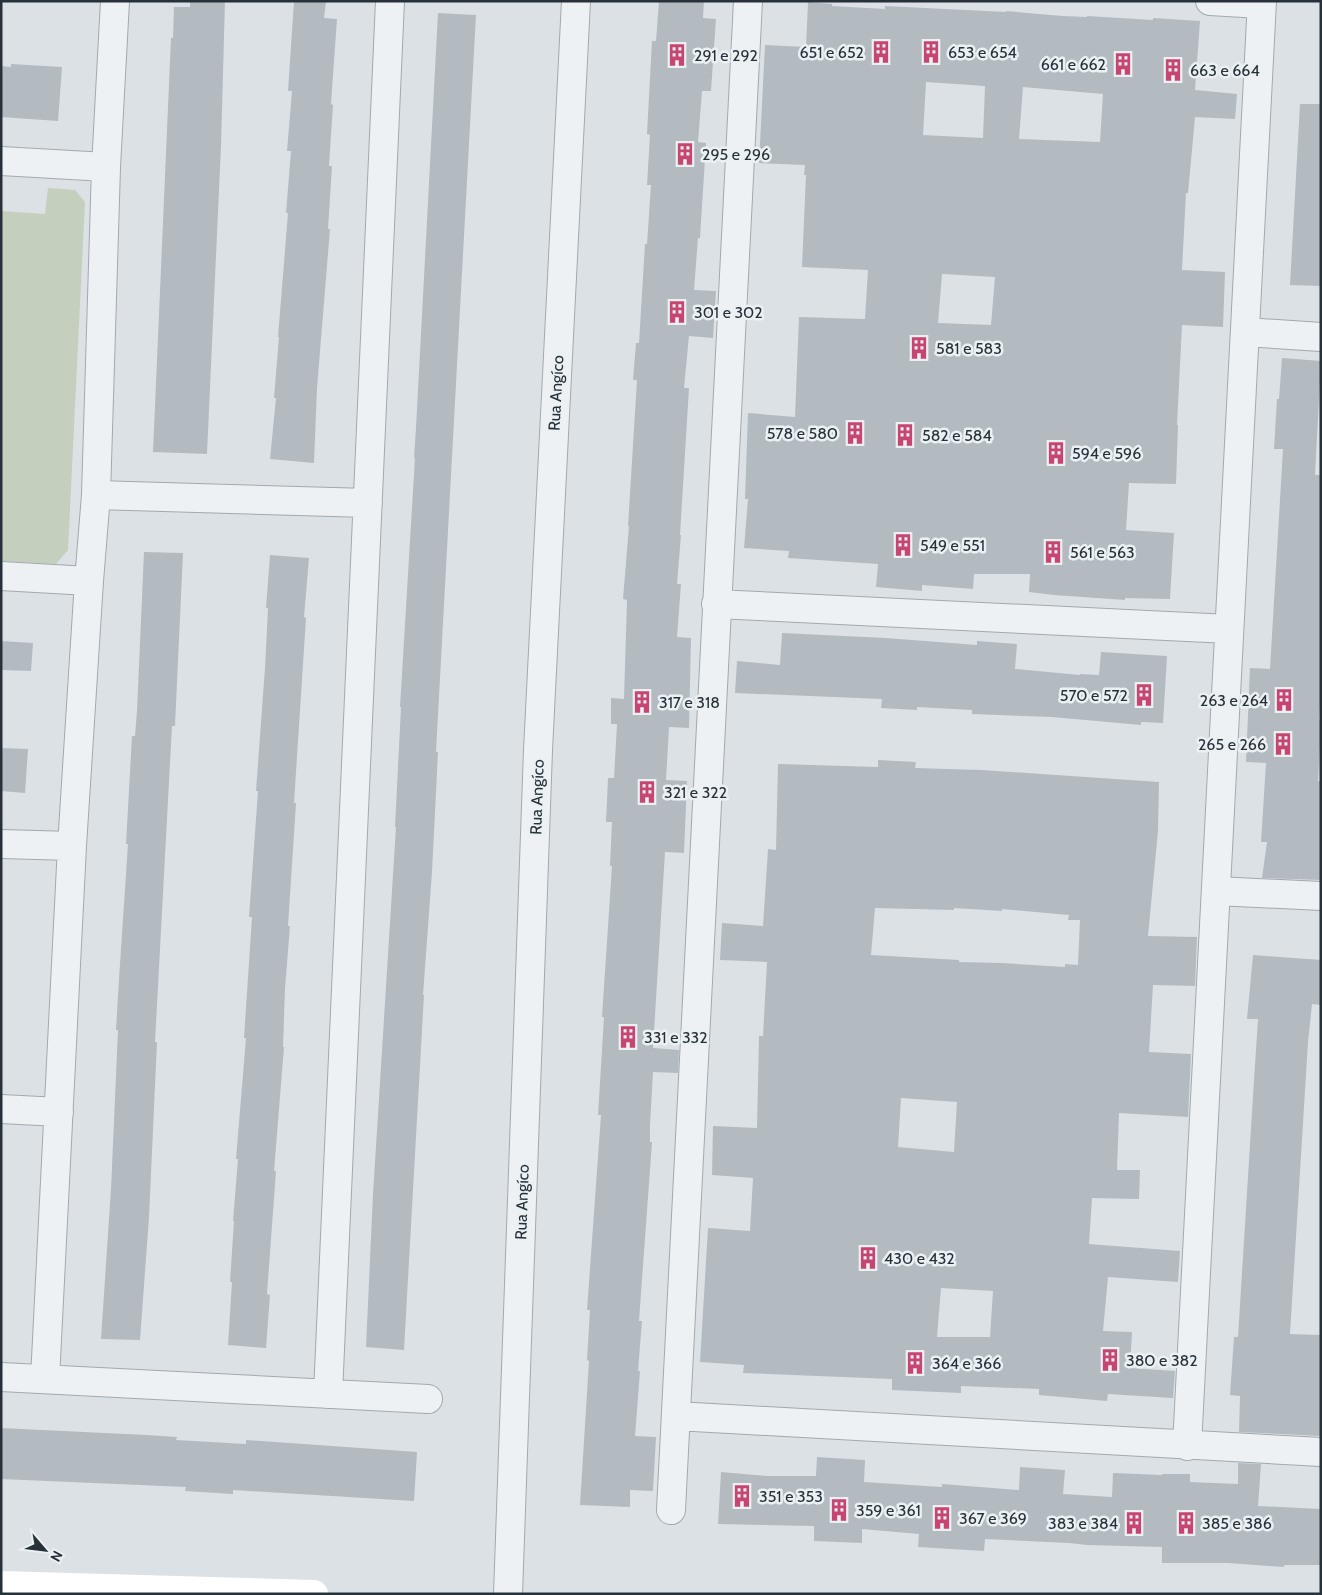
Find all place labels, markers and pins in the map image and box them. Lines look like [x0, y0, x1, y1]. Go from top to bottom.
building icon: 651 e 652 [868, 39, 894, 65]
building icon: 653 e 654 [918, 39, 944, 65]
building icon: 291 e 292 [664, 42, 690, 68]
place label: 651 e 652 [800, 43, 864, 62]
place label: 653 e 654 [948, 43, 1017, 62]
place label: 291 e 292 [694, 46, 758, 65]
building icon: 661 e 662 [1110, 51, 1136, 77]
place label: 661 e 662 [1041, 55, 1106, 74]
building icon: 663 e 664 [1160, 57, 1186, 83]
place label: 663 e 664 [1190, 61, 1260, 80]
building icon: 295 e 296 [672, 141, 698, 167]
place label: 295 e 296 [702, 145, 770, 164]
building icon: 301 e 302 [664, 299, 690, 325]
place label: 301 e 302 [694, 303, 763, 322]
building icon: 581 e 583 [906, 335, 932, 361]
place label: 581 e 583 [936, 339, 1002, 358]
building icon: 578 e 580 [842, 420, 868, 446]
building icon: 582 e 584 [892, 422, 918, 448]
place label: 578 e 580 [767, 424, 838, 443]
place label: 582 e 584 [922, 426, 992, 445]
building icon: 594 e 596 [1043, 440, 1069, 466]
place label: 594 e 596 [1072, 444, 1141, 463]
building icon: 549 e 551 [890, 532, 916, 558]
place label: 549 e 551 [920, 536, 985, 555]
building icon: 561 e 563 [1040, 539, 1066, 565]
place label: 561 e 563 [1070, 543, 1135, 562]
building icon: 570 e 572 [1131, 682, 1157, 708]
place label: 570 e 572 [1060, 686, 1128, 705]
building icon: 263 e 264 [1271, 687, 1297, 713]
building icon: 317 e 318 [629, 689, 655, 715]
place label: 263 e 264 [1200, 691, 1268, 710]
place label: 317 e 318 [659, 693, 720, 712]
building icon: 265 e 266 [1270, 731, 1296, 757]
place label: 265 e 266 [1198, 735, 1266, 754]
building icon: 321 e 322 [634, 779, 660, 805]
place label: 321 e 322 [664, 783, 727, 802]
building icon: 331 e 332 [615, 1024, 641, 1050]
place label: 331 e 332 [644, 1028, 708, 1047]
building icon: 430 e 432 [855, 1245, 881, 1271]
place label: 430 e 432 [884, 1249, 955, 1268]
building icon: 380 e 382 [1097, 1347, 1123, 1373]
building icon: 364 e 366 [902, 1350, 928, 1376]
place label: 380 e 382 [1126, 1351, 1198, 1370]
place label: 364 e 366 [932, 1354, 1001, 1373]
building icon: 351 e 353 [729, 1483, 755, 1509]
place label: 351 e 353 [759, 1487, 823, 1506]
building icon: 359 e 361 [826, 1497, 852, 1523]
place label: 359 e 361 [856, 1501, 921, 1520]
building icon: 367 e 369 [929, 1505, 955, 1531]
place label: 367 e 369 [959, 1509, 1027, 1528]
building icon: 383 e 384 [1121, 1510, 1147, 1536]
building icon: 385 e 386 [1173, 1510, 1199, 1536]
place label: 383 e 384 [1048, 1514, 1118, 1533]
place label: 385 e 386 [1202, 1514, 1272, 1533]

